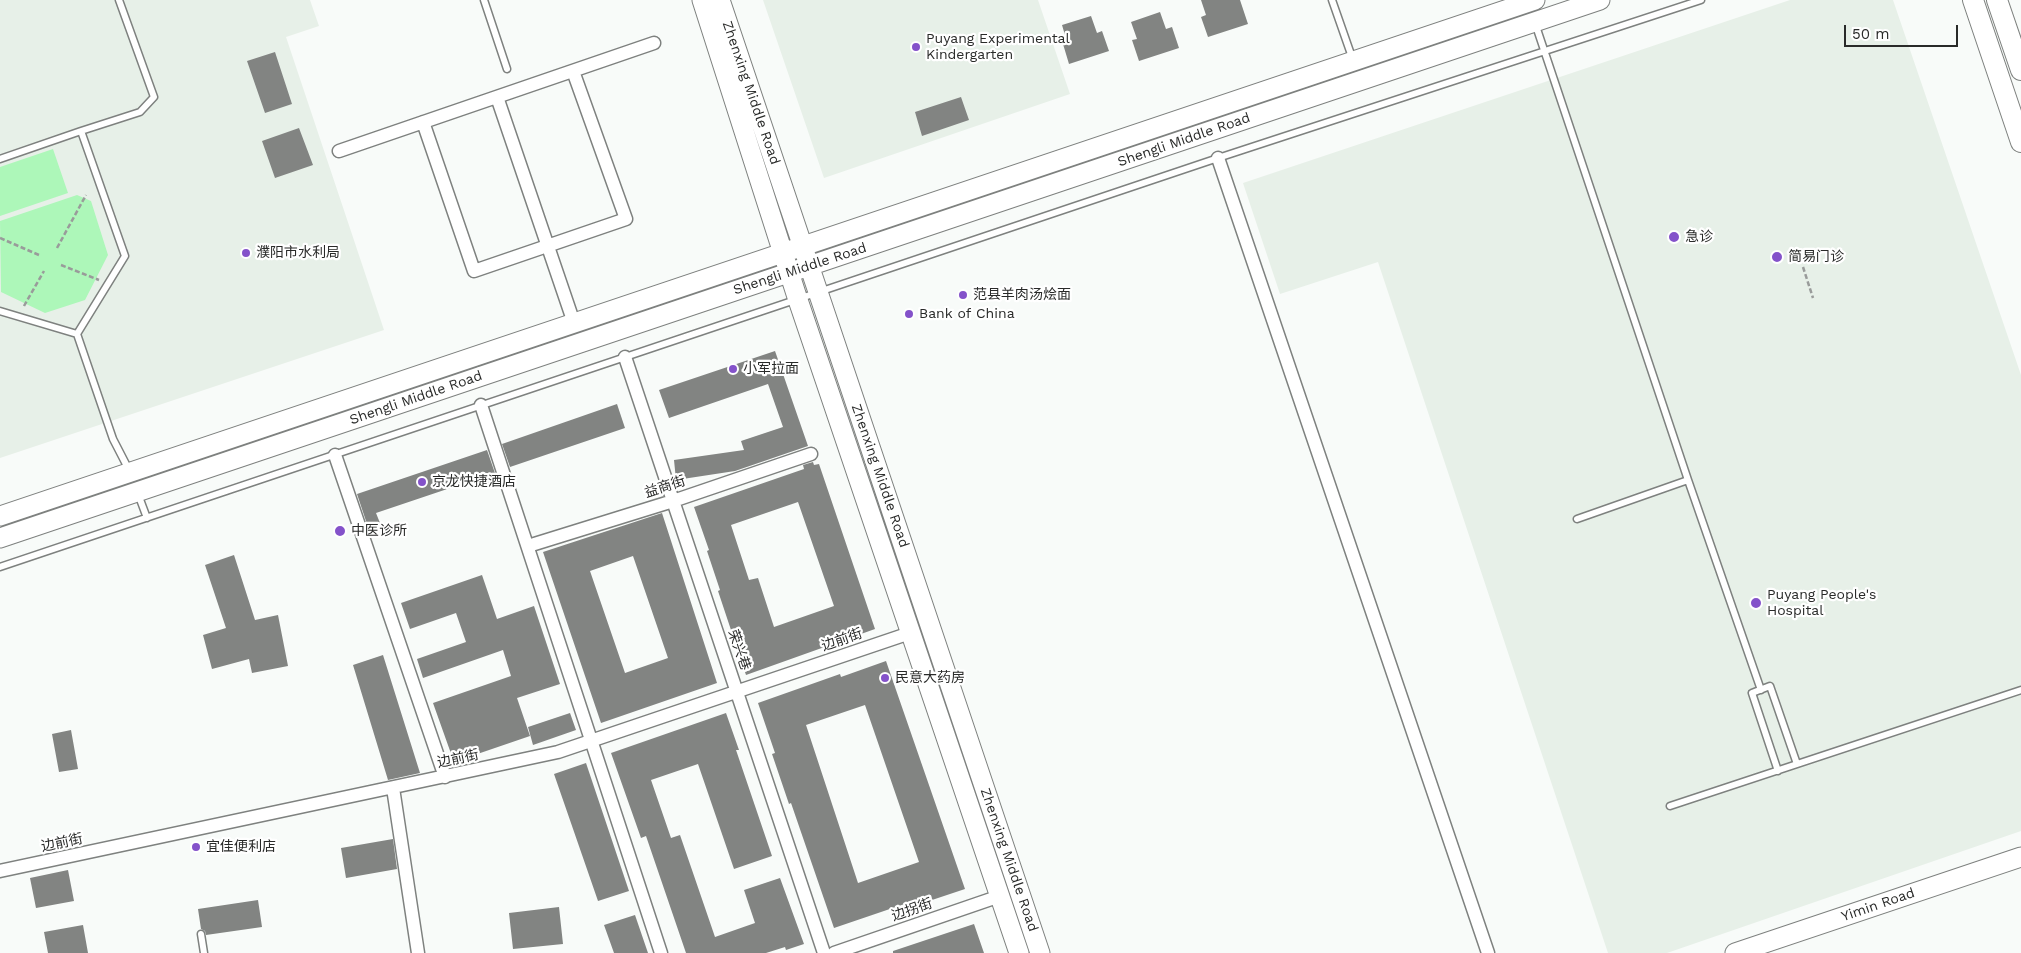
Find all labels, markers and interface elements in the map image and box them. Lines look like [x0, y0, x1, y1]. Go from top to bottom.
scale bar [1846, 15, 1960, 47]
street label: Zhenxing Middle Road [719, 19, 783, 167]
text: 50 m [1852, 25, 1889, 43]
place label: Puyang Experimental Kindergarten [926, 31, 1070, 64]
marker: Puyang Experimental Kindergarten [910, 41, 922, 53]
street label: Shengli Middle Road [1115, 109, 1253, 171]
place label: 急诊 [1685, 229, 1713, 245]
marker: 急诊 [1667, 230, 1681, 244]
street label: Shengli Middle Road [731, 240, 869, 298]
place label: 濮阳市水利局 [256, 245, 340, 261]
marker: 濮阳市水利局 [240, 247, 252, 259]
place label: 简易门诊 [1788, 249, 1844, 265]
marker: 简易门诊 [1770, 250, 1784, 264]
place label: 范县羊肉汤烩面 [973, 287, 1071, 303]
marker: 范县羊肉汤烩面 [957, 289, 969, 301]
place label: Bank of China [919, 306, 1015, 322]
marker: Bank of China [903, 308, 915, 320]
place label: 小军拉面 [743, 361, 799, 377]
marker: 小军拉面 [727, 363, 739, 375]
street label: Shengli Middle Road [347, 367, 485, 429]
street label: Zhenxing Middle Road [848, 402, 912, 550]
street label: 益商街 [642, 473, 688, 501]
place label: 京龙快捷酒店 [432, 474, 516, 490]
marker: 京龙快捷酒店 [416, 476, 428, 488]
place label: 中医诊所 [351, 523, 407, 539]
marker: 中医诊所 [333, 524, 347, 538]
place label: Puyang People's Hospital [1767, 587, 1876, 620]
marker: Puyang People's Hospital [1749, 596, 1763, 610]
street label: 边前街 [819, 625, 865, 655]
street label: 荣兴巷 [724, 627, 754, 673]
place label: 民意大药房 [895, 670, 965, 686]
marker: 民意大药房 [879, 672, 891, 684]
street label: 边前街 [436, 746, 480, 772]
street label: Zhenxing Middle Road [977, 786, 1041, 934]
street label: 边前街 [40, 830, 84, 856]
place label: 宜佳便利店 [206, 839, 276, 855]
marker: 宜佳便利店 [190, 841, 202, 853]
street label: Yimin Road [1839, 885, 1917, 925]
street label: 边拐街 [889, 895, 935, 925]

